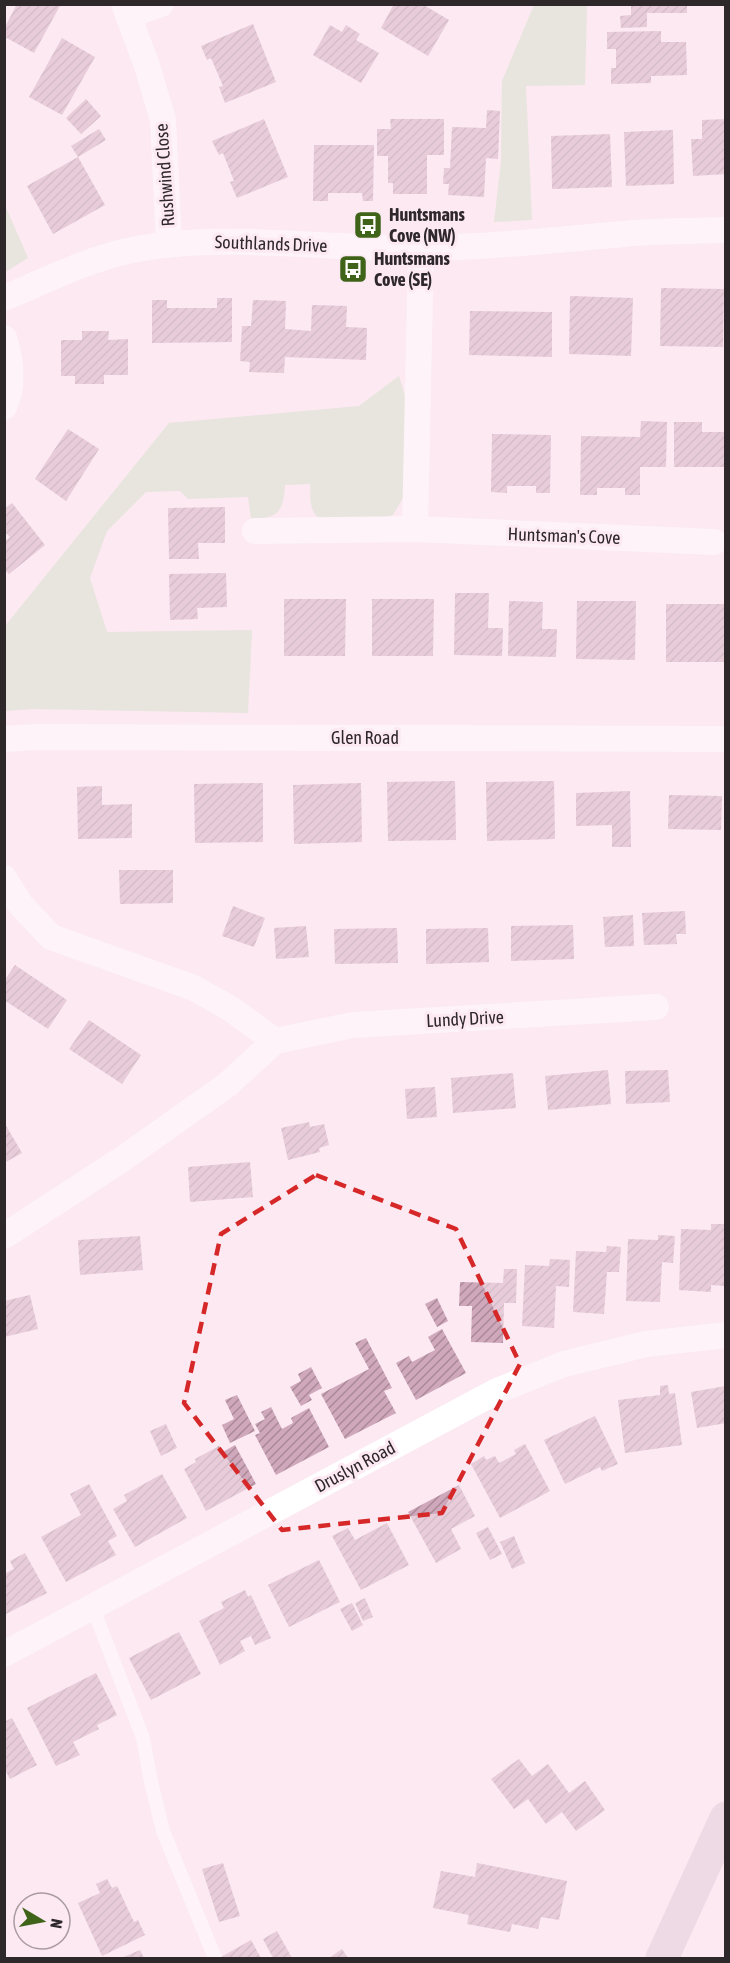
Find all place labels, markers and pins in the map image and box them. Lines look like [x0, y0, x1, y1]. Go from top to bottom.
place label: Huntsmans Cove (NW) [389, 204, 465, 246]
bus stop icon: Huntsmans Cove (NW) [352, 209, 384, 241]
place label: Huntsmans Cove (SE) [374, 248, 450, 290]
bus stop icon: Huntsmans Cove (SE) [337, 253, 369, 285]

